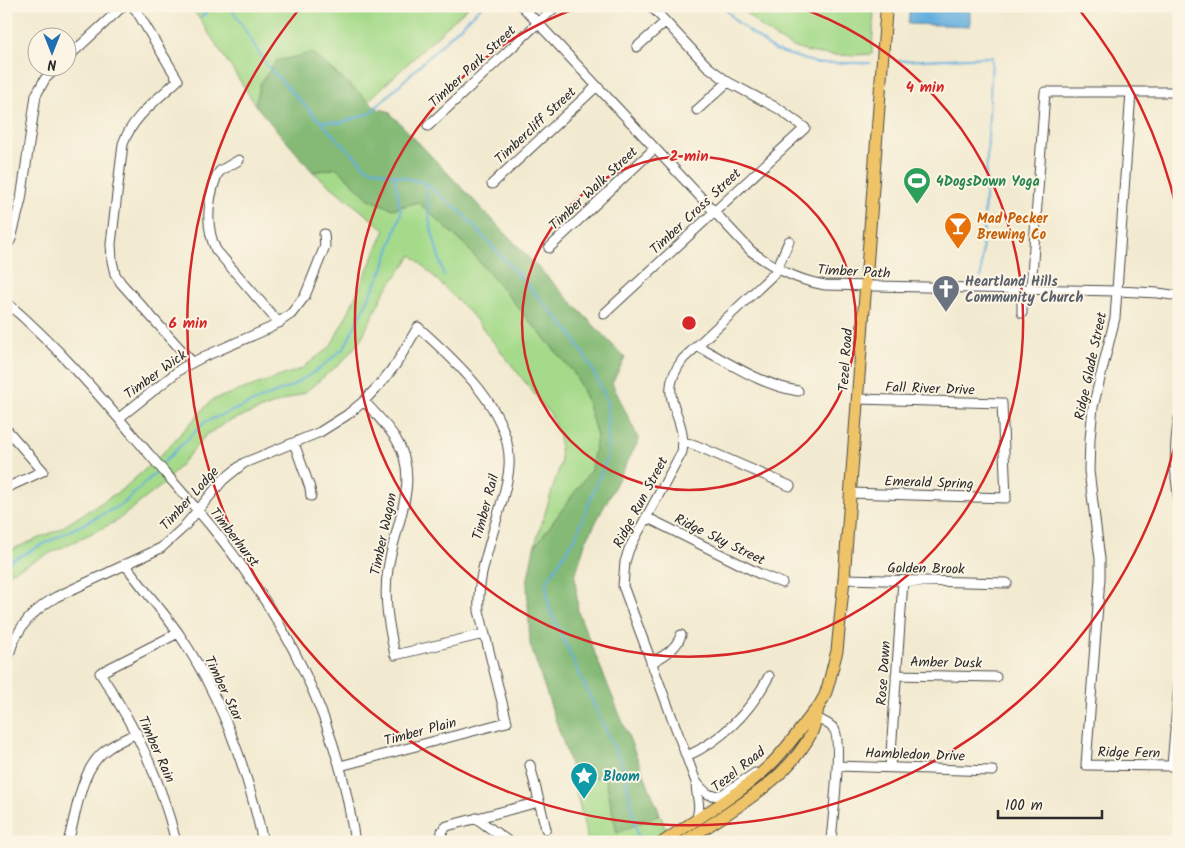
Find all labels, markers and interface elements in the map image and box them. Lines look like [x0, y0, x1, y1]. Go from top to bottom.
street label: Timber Park Street [424, 20, 522, 113]
north arrow [28, 28, 78, 78]
text: N [47, 53, 56, 75]
text: 4 min [906, 76, 944, 100]
street label: Timbercliff Street [490, 82, 582, 170]
street label: Timber Walk Street [544, 141, 643, 236]
text: 2 min [669, 145, 709, 169]
street label: Timber Cross Street [645, 163, 747, 260]
sports icon: 4DogsDown Yoga [902, 166, 932, 205]
place label: 4DogsDown Yoga [936, 171, 1040, 193]
place label: Mad Pecker Brewing Co [977, 208, 1049, 246]
bar icon: Mad Pecker Brewing Co [943, 211, 973, 250]
street label: Timber Path [817, 259, 891, 285]
place label: Heartland Hills Community Church [965, 271, 1083, 309]
church icon: Heartland Hills Community Church [931, 274, 961, 313]
street label: Ridge Glade Street [1069, 310, 1113, 422]
text: 6 min [169, 312, 207, 336]
centre of rings [680, 314, 698, 332]
street label: Tezel Road [833, 327, 859, 392]
street label: Timber Wick [120, 344, 192, 405]
street label: Fall River Drive [885, 376, 976, 402]
street label: Ridge Run Street [608, 452, 674, 552]
street label: Timber Lodge [155, 461, 225, 536]
street label: Emerald Spring [884, 470, 974, 496]
street label: Timber Rail [467, 471, 505, 543]
street label: Timber Wagon [365, 491, 403, 578]
street label: Timberhurst [204, 503, 265, 573]
street label: Ridge Sky Street [670, 508, 769, 572]
street label: Golden Brook [887, 557, 965, 581]
street label: Rose Dawn [871, 640, 897, 706]
street label: Amber Dusk [910, 651, 983, 675]
street label: Timber Star [198, 652, 249, 726]
street label: Timber Rain [132, 712, 181, 786]
street label: Timber Plain [382, 712, 459, 752]
street label: Tezel Road [707, 741, 771, 798]
street label: Ridge Fern [1097, 741, 1161, 765]
street label: Hambledon Drive [865, 742, 966, 768]
place icon: Bloom [569, 761, 599, 800]
place label: Bloom [603, 766, 640, 788]
scale bar [998, 788, 1101, 820]
text: 100 m [1005, 794, 1043, 818]

